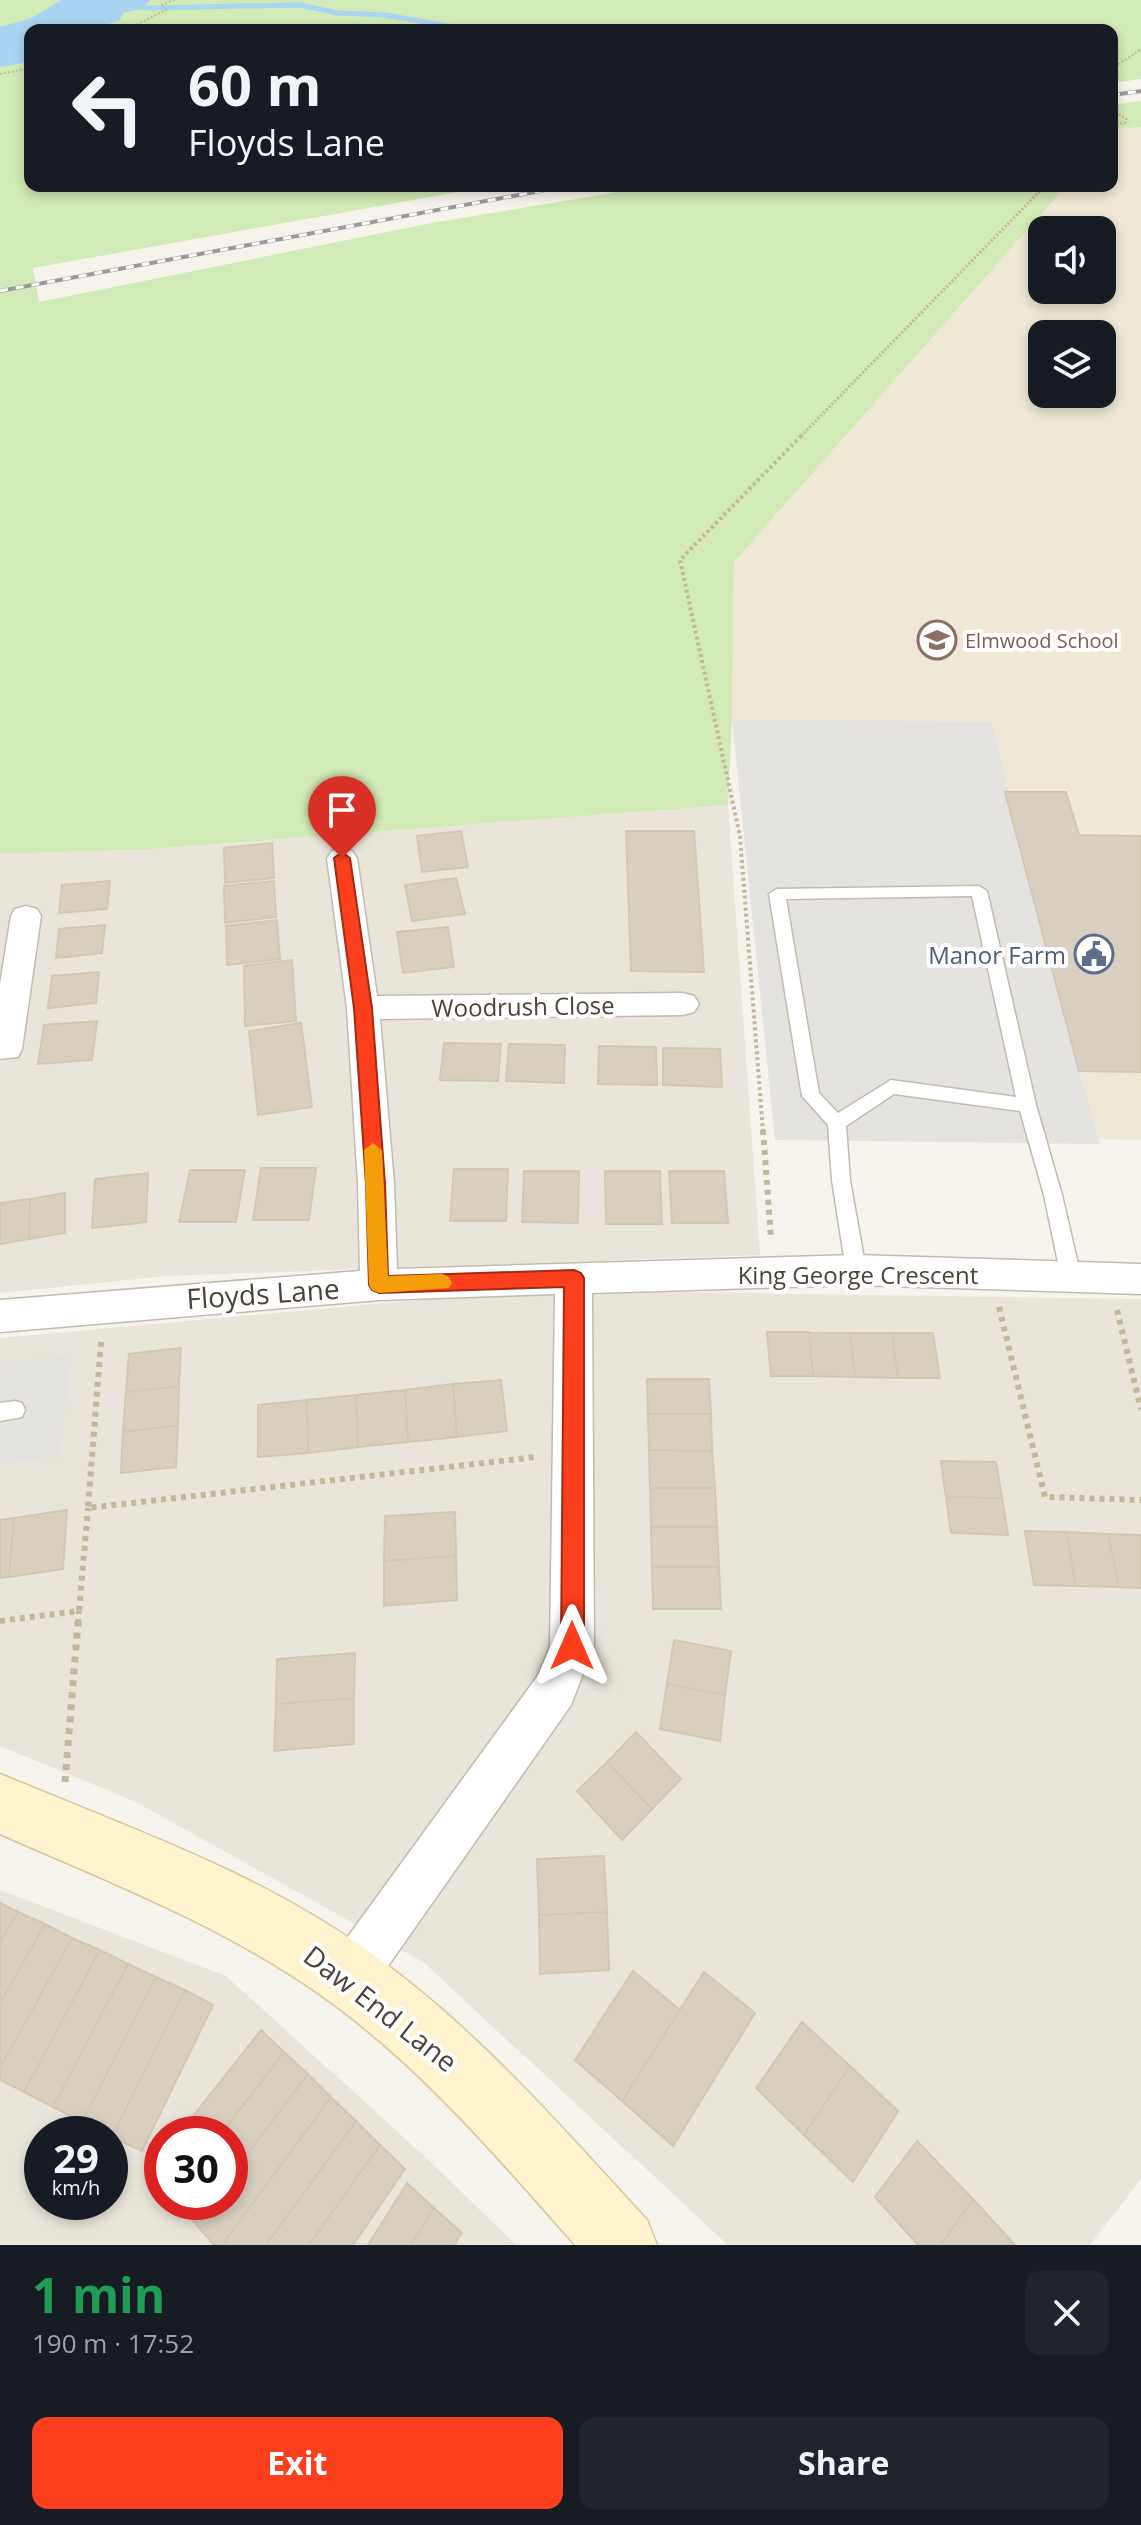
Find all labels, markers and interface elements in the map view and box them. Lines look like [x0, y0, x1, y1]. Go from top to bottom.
text: 60 m [188, 46, 322, 122]
icon: left [56, 56, 160, 160]
text: Floyds Lane [188, 118, 385, 167]
map controls [1028, 216, 1116, 408]
button: sound [1028, 216, 1116, 304]
button: layers [1028, 320, 1116, 408]
school or university icon: Elmwood School [916, 619, 958, 661]
place label: Elmwood School [965, 627, 1119, 654]
pin [308, 776, 376, 858]
icon: arrive [320, 788, 364, 832]
public building icon: Manor Farm [1073, 933, 1115, 975]
place label: Manor Farm [928, 938, 1066, 971]
street label: Woodrush Close [431, 988, 615, 1024]
street label: King George Crescent [738, 1258, 978, 1291]
street label: Floyds Lane [185, 1269, 341, 1317]
position arrow [530, 1604, 614, 1688]
street label: Daw End Lane [296, 1936, 466, 2080]
speed limit sign: 30 [144, 2116, 248, 2220]
text: 29 [53, 2130, 99, 2185]
text: km/h [52, 2174, 100, 2201]
text: 1 min [32, 2262, 165, 2327]
button: close [1025, 2271, 1109, 2355]
text: 190 m · 17:52 [32, 2325, 194, 2361]
button: Exit [32, 2417, 563, 2509]
button: Share [579, 2417, 1109, 2509]

